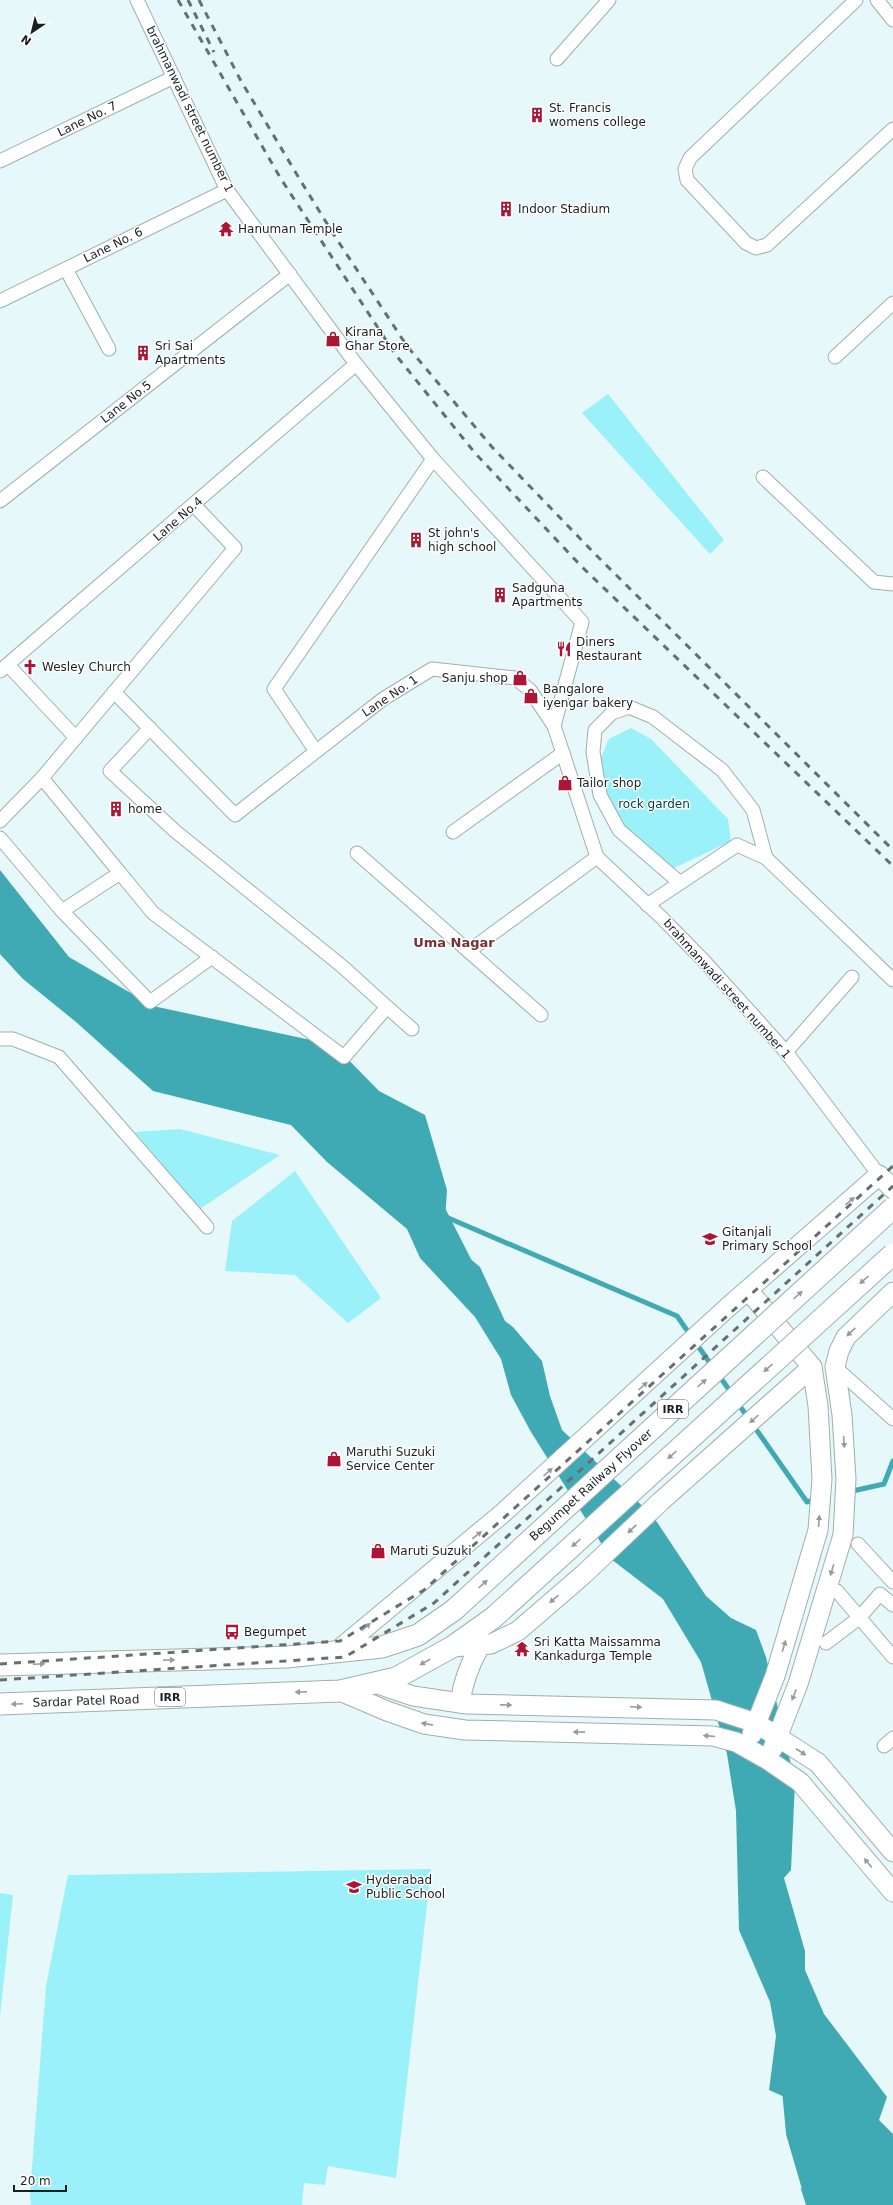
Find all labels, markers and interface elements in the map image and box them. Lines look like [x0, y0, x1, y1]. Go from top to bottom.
north arrow [12, 12, 52, 52]
street label: brahmanwadi street number 1 [144, 24, 236, 194]
text: N [19, 32, 34, 48]
street label: Lane No. 7 [55, 99, 119, 139]
place label: St. Francis womens college [549, 101, 646, 129]
building icon: St. Francis womens college [528, 106, 546, 124]
building icon: Indoor Stadium [497, 200, 515, 218]
place label: Indoor Stadium [518, 202, 610, 216]
temple icon: Hanuman Temple [217, 220, 235, 238]
place label: Hanuman Temple [238, 222, 343, 236]
street label: Lane No. 6 [81, 225, 145, 265]
place label: Kirana Ghar Store [345, 325, 410, 353]
shop icon: Kirana Ghar Store [324, 330, 342, 348]
place label: Sri Sai Apartments [155, 339, 225, 367]
building icon: Sri Sai Apartments [134, 344, 152, 362]
street label: Lane No.5 [98, 378, 154, 426]
street label: Lane No.4 [151, 494, 205, 544]
place label: St john's high school [428, 526, 496, 554]
building icon: St john's high school [407, 531, 425, 549]
place label: Sadguna Apartments [512, 581, 582, 609]
building icon: Sadguna Apartments [491, 586, 509, 604]
place label: Diners Restaurant [576, 635, 642, 663]
restaurant icon: Diners Restaurant [555, 640, 573, 658]
church icon: Wesley Church [21, 658, 39, 676]
place label: Wesley Church [42, 660, 131, 674]
shop icon: Sanju shop [511, 669, 529, 687]
place label: Sanju shop [442, 671, 508, 685]
street label: Lane No. 1 [359, 672, 421, 720]
place label: Bangalore iyengar bakery [543, 682, 633, 710]
shop icon: Bangalore iyengar bakery [522, 687, 540, 705]
shop icon: Tailor shop [556, 774, 574, 792]
place label: Tailor shop [576, 776, 641, 790]
park label: rock garden [618, 797, 690, 811]
building icon: home [107, 800, 125, 818]
place label: home [128, 802, 162, 816]
street label: brahmanwadi street number 1 [660, 916, 794, 1062]
district label: Uma Nagar [413, 935, 495, 950]
one-way arrow [845, 1197, 856, 1206]
place label: Gitanjali Primary School [722, 1225, 812, 1253]
school or university icon: Gitanjali Primary School [701, 1230, 719, 1248]
one-way arrow [859, 1275, 869, 1285]
one-way arrow [793, 1290, 803, 1300]
one-way arrow [846, 1327, 856, 1337]
one-way arrow [763, 1363, 773, 1372]
one-way arrow [697, 1378, 708, 1387]
one-way arrow [638, 1381, 648, 1390]
road number: IRR [658, 1400, 688, 1418]
one-way arrow [748, 1414, 759, 1423]
street label: Begumpet Railway Flyover [527, 1426, 655, 1544]
one-way arrow [840, 1436, 847, 1448]
place label: Maruthi Suzuki Service Center [346, 1445, 435, 1473]
shop icon: Maruthi Suzuki Service Center [325, 1450, 343, 1468]
one-way arrow [667, 1450, 677, 1460]
one-way arrow [543, 1468, 553, 1477]
one-way arrow [816, 1515, 823, 1527]
one-way arrow [627, 1524, 637, 1534]
one-way arrow [471, 1530, 482, 1539]
one-way arrow [571, 1538, 581, 1547]
shop icon: Maruti Suzuki [369, 1542, 387, 1560]
place label: Maruti Suzuki [390, 1544, 472, 1558]
one-way arrow [829, 1565, 835, 1577]
one-way arrow [478, 1579, 488, 1589]
one-way arrow [549, 1595, 560, 1604]
one-way arrow [361, 1622, 371, 1631]
bus stop icon: Begumpet [223, 1623, 241, 1641]
place label: Begumpet [244, 1625, 307, 1639]
place label: Sri Katta Maissamma Kankadurga Temple [534, 1635, 661, 1663]
one-way arrow [781, 1639, 787, 1651]
temple icon: Sri Katta Maissamma Kankadurga Temple [513, 1640, 531, 1658]
one-way arrow [163, 1657, 176, 1663]
one-way arrow [419, 1659, 431, 1665]
one-way arrow [33, 1661, 46, 1667]
road number: IRR [155, 1688, 185, 1706]
one-way arrow [294, 1689, 307, 1695]
one-way arrow [791, 1689, 797, 1701]
street label: Sardar Patel Road [32, 1692, 140, 1710]
one-way arrow [11, 1700, 23, 1707]
one-way arrow [500, 1702, 513, 1708]
one-way arrow [630, 1704, 642, 1711]
one-way arrow [420, 1721, 433, 1727]
one-way arrow [572, 1729, 585, 1735]
one-way arrow [703, 1733, 715, 1740]
one-way arrow [795, 1748, 807, 1755]
one-way arrow [864, 1857, 872, 1868]
place label: Hyderabad Public School [366, 1873, 445, 1901]
school or university icon: Hyderabad Public School [345, 1878, 363, 1896]
scale bar [14, 2167, 66, 2193]
text: 20 m [20, 2174, 51, 2188]

